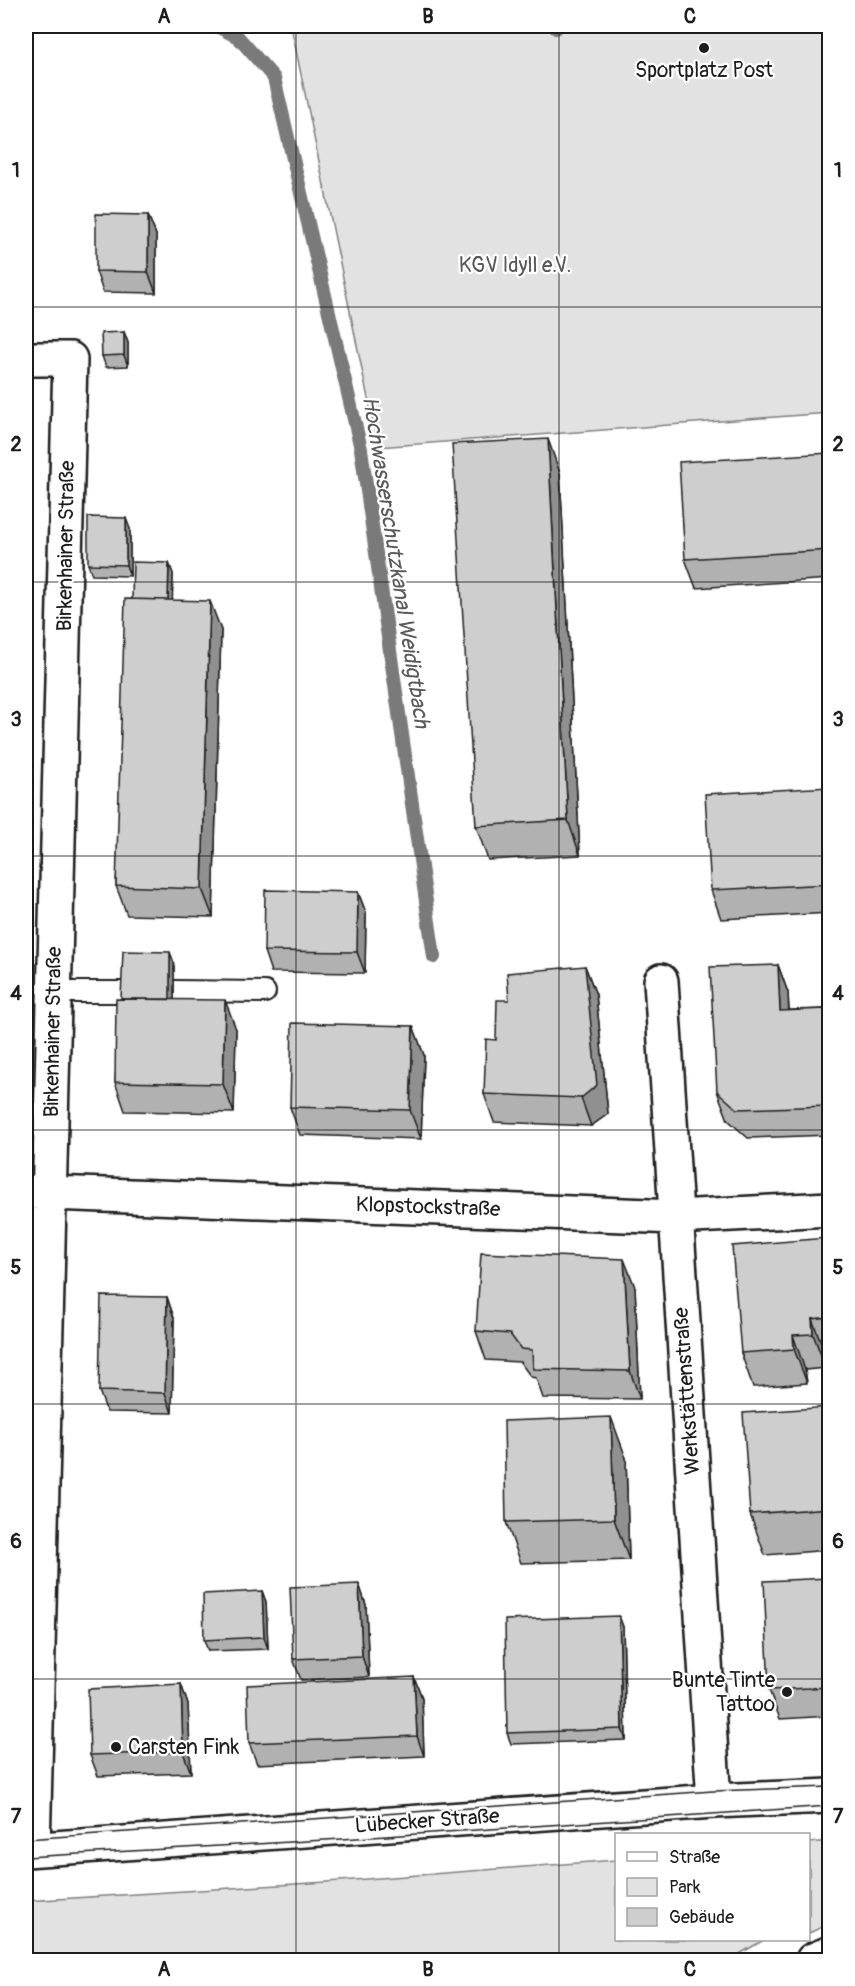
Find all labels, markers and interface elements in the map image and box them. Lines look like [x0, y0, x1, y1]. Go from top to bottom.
text: A [158, 4, 171, 29]
text: B [422, 4, 434, 29]
text: C [684, 4, 696, 29]
marker: Sportplatz Post [697, 41, 711, 55]
place label: Sportplatz Post [635, 57, 774, 84]
text: 1 [12, 158, 20, 183]
text: 1 [834, 158, 842, 183]
park label: KGV Idyll e.V. [459, 252, 571, 279]
water label: Hochwasserschutzkanal Weidigtbach [356, 394, 436, 732]
text: 2 [10, 432, 22, 457]
text: 2 [832, 432, 844, 457]
street label: Birkenhainer Straße [51, 460, 81, 632]
text: 3 [10, 707, 22, 732]
text: 3 [832, 707, 844, 732]
street label: Birkenhainer Straße [38, 946, 68, 1118]
text: 4 [10, 981, 22, 1006]
text: 4 [832, 981, 844, 1006]
street label: Klopstockstraße [355, 1191, 501, 1223]
text: 5 [11, 1255, 22, 1280]
text: 5 [833, 1255, 844, 1280]
street label: Werkstättenstraße [668, 1306, 706, 1476]
text: 6 [10, 1529, 22, 1554]
text: 6 [832, 1529, 844, 1554]
place label: Bunte Tinte Tattoo [672, 1667, 776, 1718]
marker: Bunte Tinte Tattoo [780, 1685, 794, 1699]
place label: Carsten Fink [128, 1734, 240, 1761]
marker: Carsten Fink [109, 1740, 123, 1754]
street label: Lübecker Straße [354, 1802, 501, 1840]
text: 7 [11, 1804, 22, 1829]
text: 7 [833, 1804, 844, 1829]
legend [615, 1833, 810, 1941]
text: Straße [669, 1846, 720, 1869]
text: Park [669, 1876, 701, 1899]
text: Gebäude [669, 1906, 734, 1929]
text: A [158, 1957, 171, 1982]
text: B [422, 1957, 434, 1982]
text: C [684, 1957, 696, 1982]

